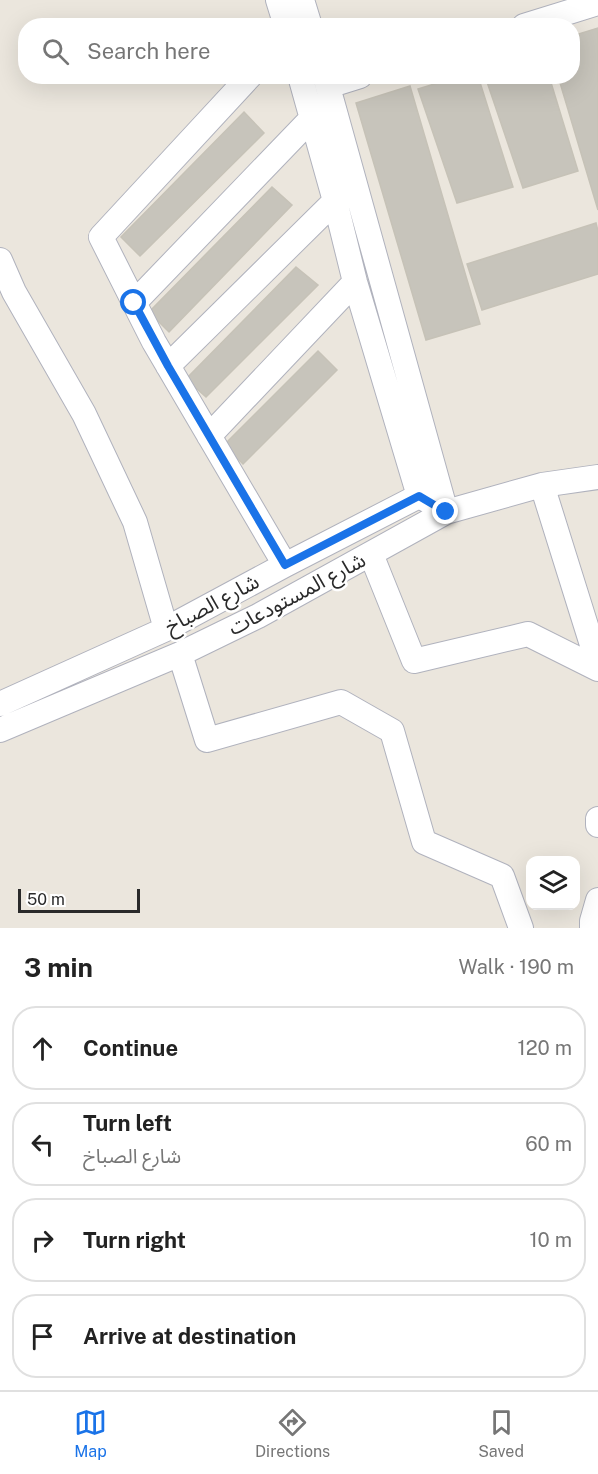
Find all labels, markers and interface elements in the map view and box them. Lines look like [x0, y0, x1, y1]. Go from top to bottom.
search box [18, 18, 580, 84]
icon: search [39, 35, 72, 68]
text: Search here [87, 38, 211, 64]
route start [120, 289, 146, 315]
route end [432, 498, 458, 524]
street label: شارع المستودعات [224, 547, 371, 643]
street label: شارع الصباخ [160, 568, 265, 641]
map controls [526, 856, 580, 910]
button: layers [526, 856, 580, 910]
scale bar [18, 886, 140, 914]
text: 50 m [27, 890, 65, 909]
text: 3 min [24, 952, 93, 983]
text: Walk · 190 m [458, 955, 574, 979]
icon: ahead [26, 1032, 59, 1065]
text: Continue [83, 1035, 178, 1061]
text: 120 m [518, 1036, 572, 1060]
text: Turn left [83, 1110, 172, 1136]
icon: left [26, 1128, 59, 1161]
text: 60 m [525, 1132, 572, 1156]
text: شارع الصباخ [83, 1144, 181, 1168]
icon: right [26, 1224, 59, 1257]
text: Turn right [83, 1227, 186, 1253]
text: 10 m [529, 1228, 572, 1252]
icon: arrive [26, 1320, 59, 1353]
text: Arrive at destination [83, 1323, 296, 1349]
tab: Map [74, 1406, 107, 1461]
tab: Directions [255, 1406, 330, 1461]
tab: Saved [478, 1406, 524, 1461]

